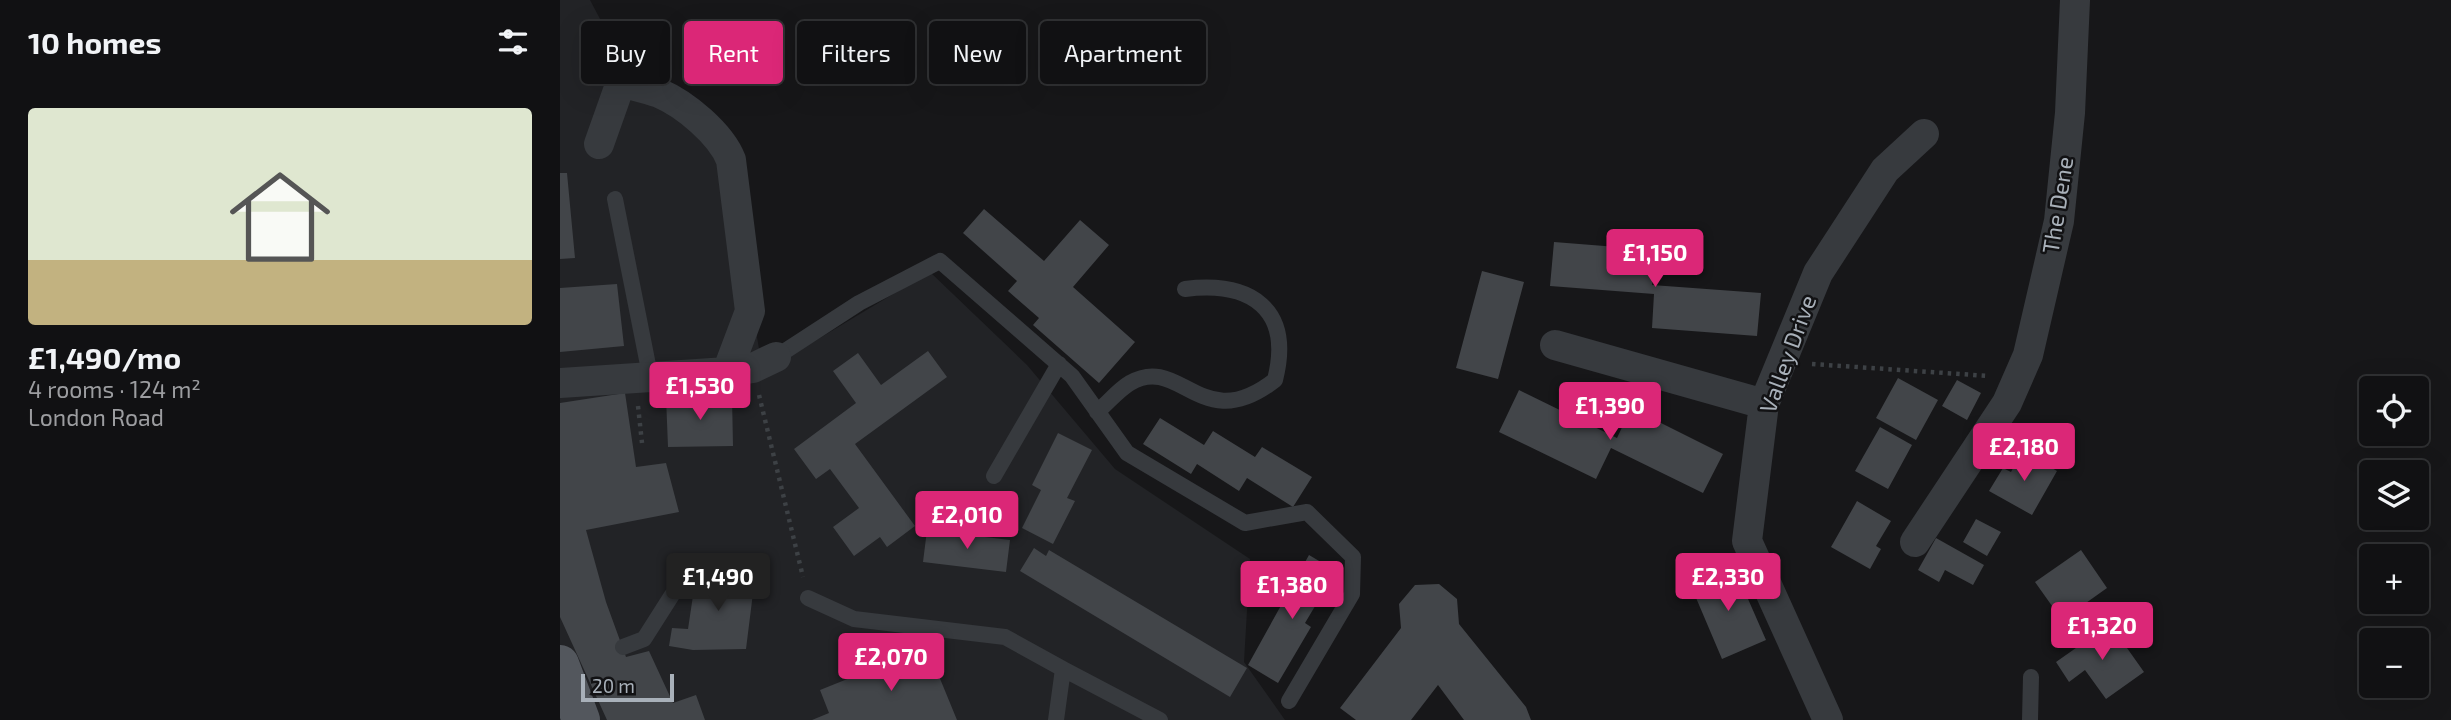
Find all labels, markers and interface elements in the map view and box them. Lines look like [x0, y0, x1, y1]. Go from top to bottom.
chip: Buy [581, 21, 670, 84]
chip: Rent [684, 21, 783, 84]
chip: Filters [797, 21, 915, 84]
chip: New [929, 21, 1026, 84]
chip: Apartment [1040, 21, 1206, 84]
icon: filters [494, 23, 532, 61]
text: 10 homes [28, 24, 161, 60]
icon: home [217, 154, 343, 280]
street label: The Dene [2036, 154, 2078, 255]
pin: £1,150 [1598, 230, 1712, 289]
text: £1,150 [1622, 238, 1688, 266]
street label: Valley Drive [1753, 291, 1821, 416]
text: £1,490/mo [28, 339, 181, 375]
pin: £1,530 [643, 362, 757, 422]
text: £1,530 [665, 371, 735, 399]
text: 4 rooms · 124 m² [28, 375, 201, 403]
map controls [2359, 376, 2429, 698]
button: locate [2359, 376, 2429, 446]
pin: £1,390 [1553, 382, 1667, 442]
text: £1,390 [1575, 391, 1645, 419]
text: London Road [28, 403, 164, 431]
pin: £2,180 [1967, 424, 2081, 483]
text: £2,180 [1989, 432, 2059, 460]
button: layers [2359, 460, 2429, 530]
pin: £2,010 [910, 491, 1024, 551]
text: £2,010 [931, 500, 1003, 528]
button: + [2359, 544, 2429, 614]
pin: £1,490 [661, 554, 775, 613]
pin: £2,330 [1671, 554, 1785, 613]
text: £1,490 [682, 562, 754, 590]
pin: £1,380 [1235, 562, 1349, 621]
text: £2,330 [1691, 562, 1765, 590]
text: £1,380 [1257, 570, 1327, 598]
pin: £1,320 [2045, 602, 2159, 662]
text: £1,320 [2067, 611, 2137, 639]
button: − [2359, 628, 2429, 698]
pin: £2,070 [834, 634, 948, 693]
text: £2,070 [854, 642, 928, 670]
scale bar [581, 671, 674, 703]
text: 20 m [592, 674, 635, 697]

